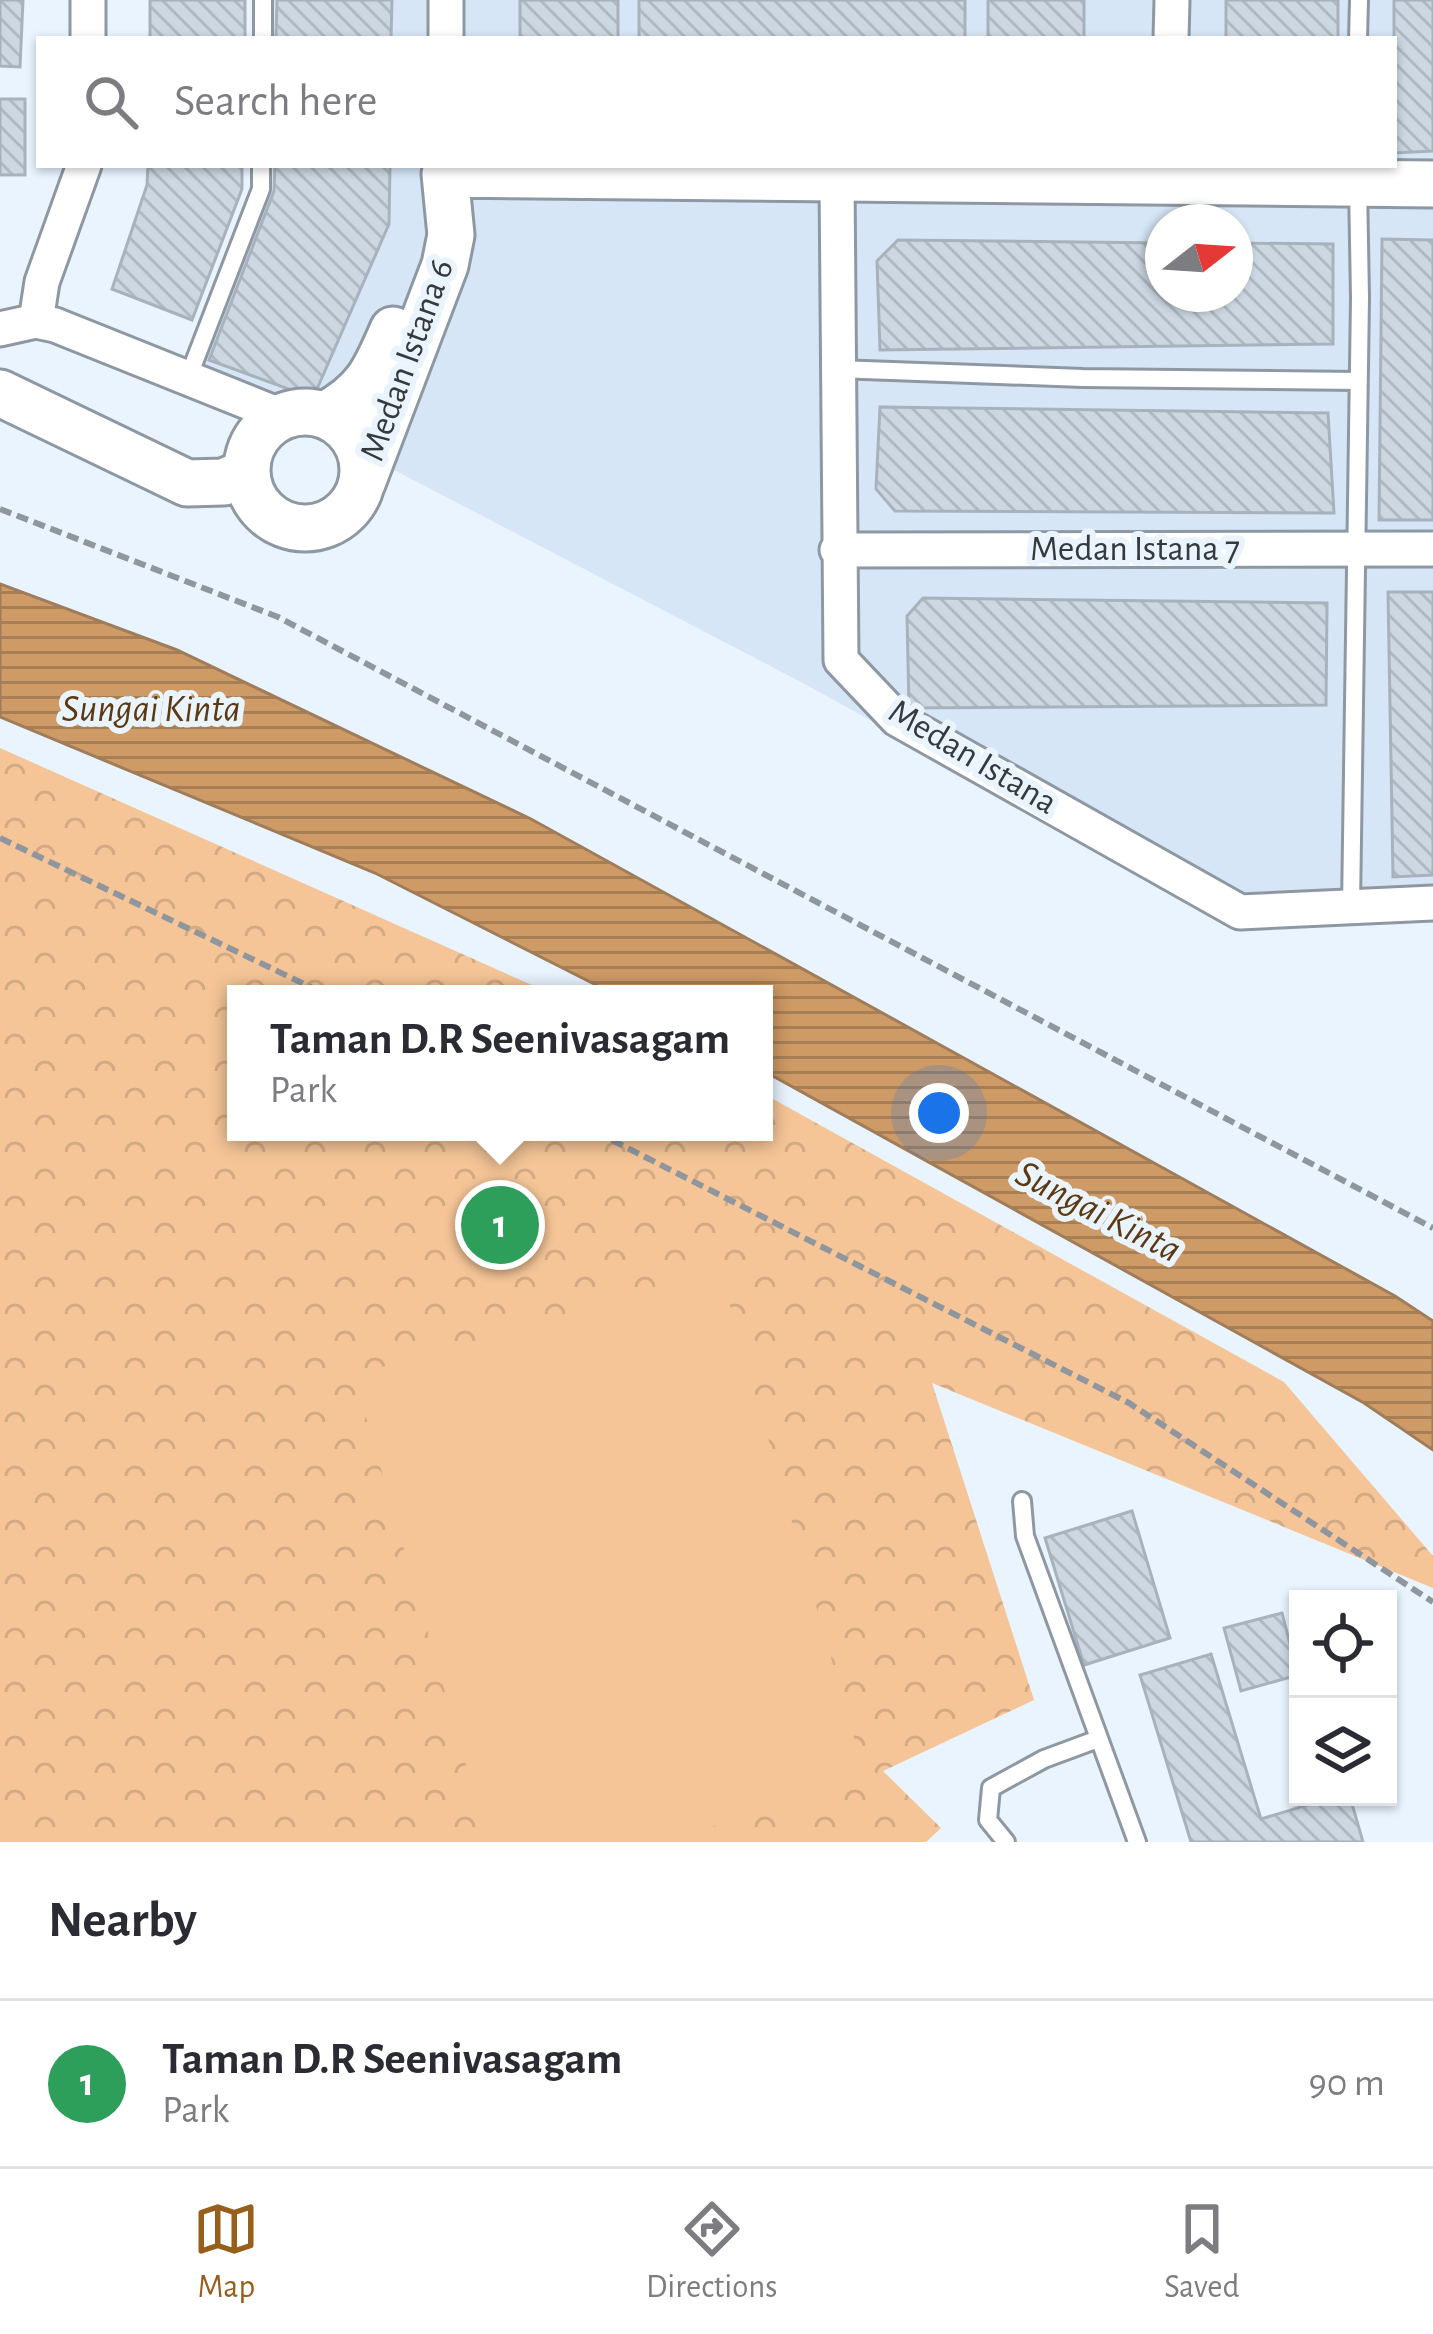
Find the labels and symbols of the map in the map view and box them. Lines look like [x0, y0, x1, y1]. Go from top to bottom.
north arrow [1145, 204, 1253, 312]
street label: Medan Istana 6 [354, 254, 460, 466]
street label: Medan Istana 7 [1030, 531, 1240, 567]
water label: Sungai Kinta [61, 690, 241, 729]
street label: Medan Istana [883, 693, 1063, 821]
your location [909, 1083, 969, 1143]
water label: Sungai Kinta [1009, 1154, 1187, 1270]
pin: 1 [461, 1180, 539, 1270]

